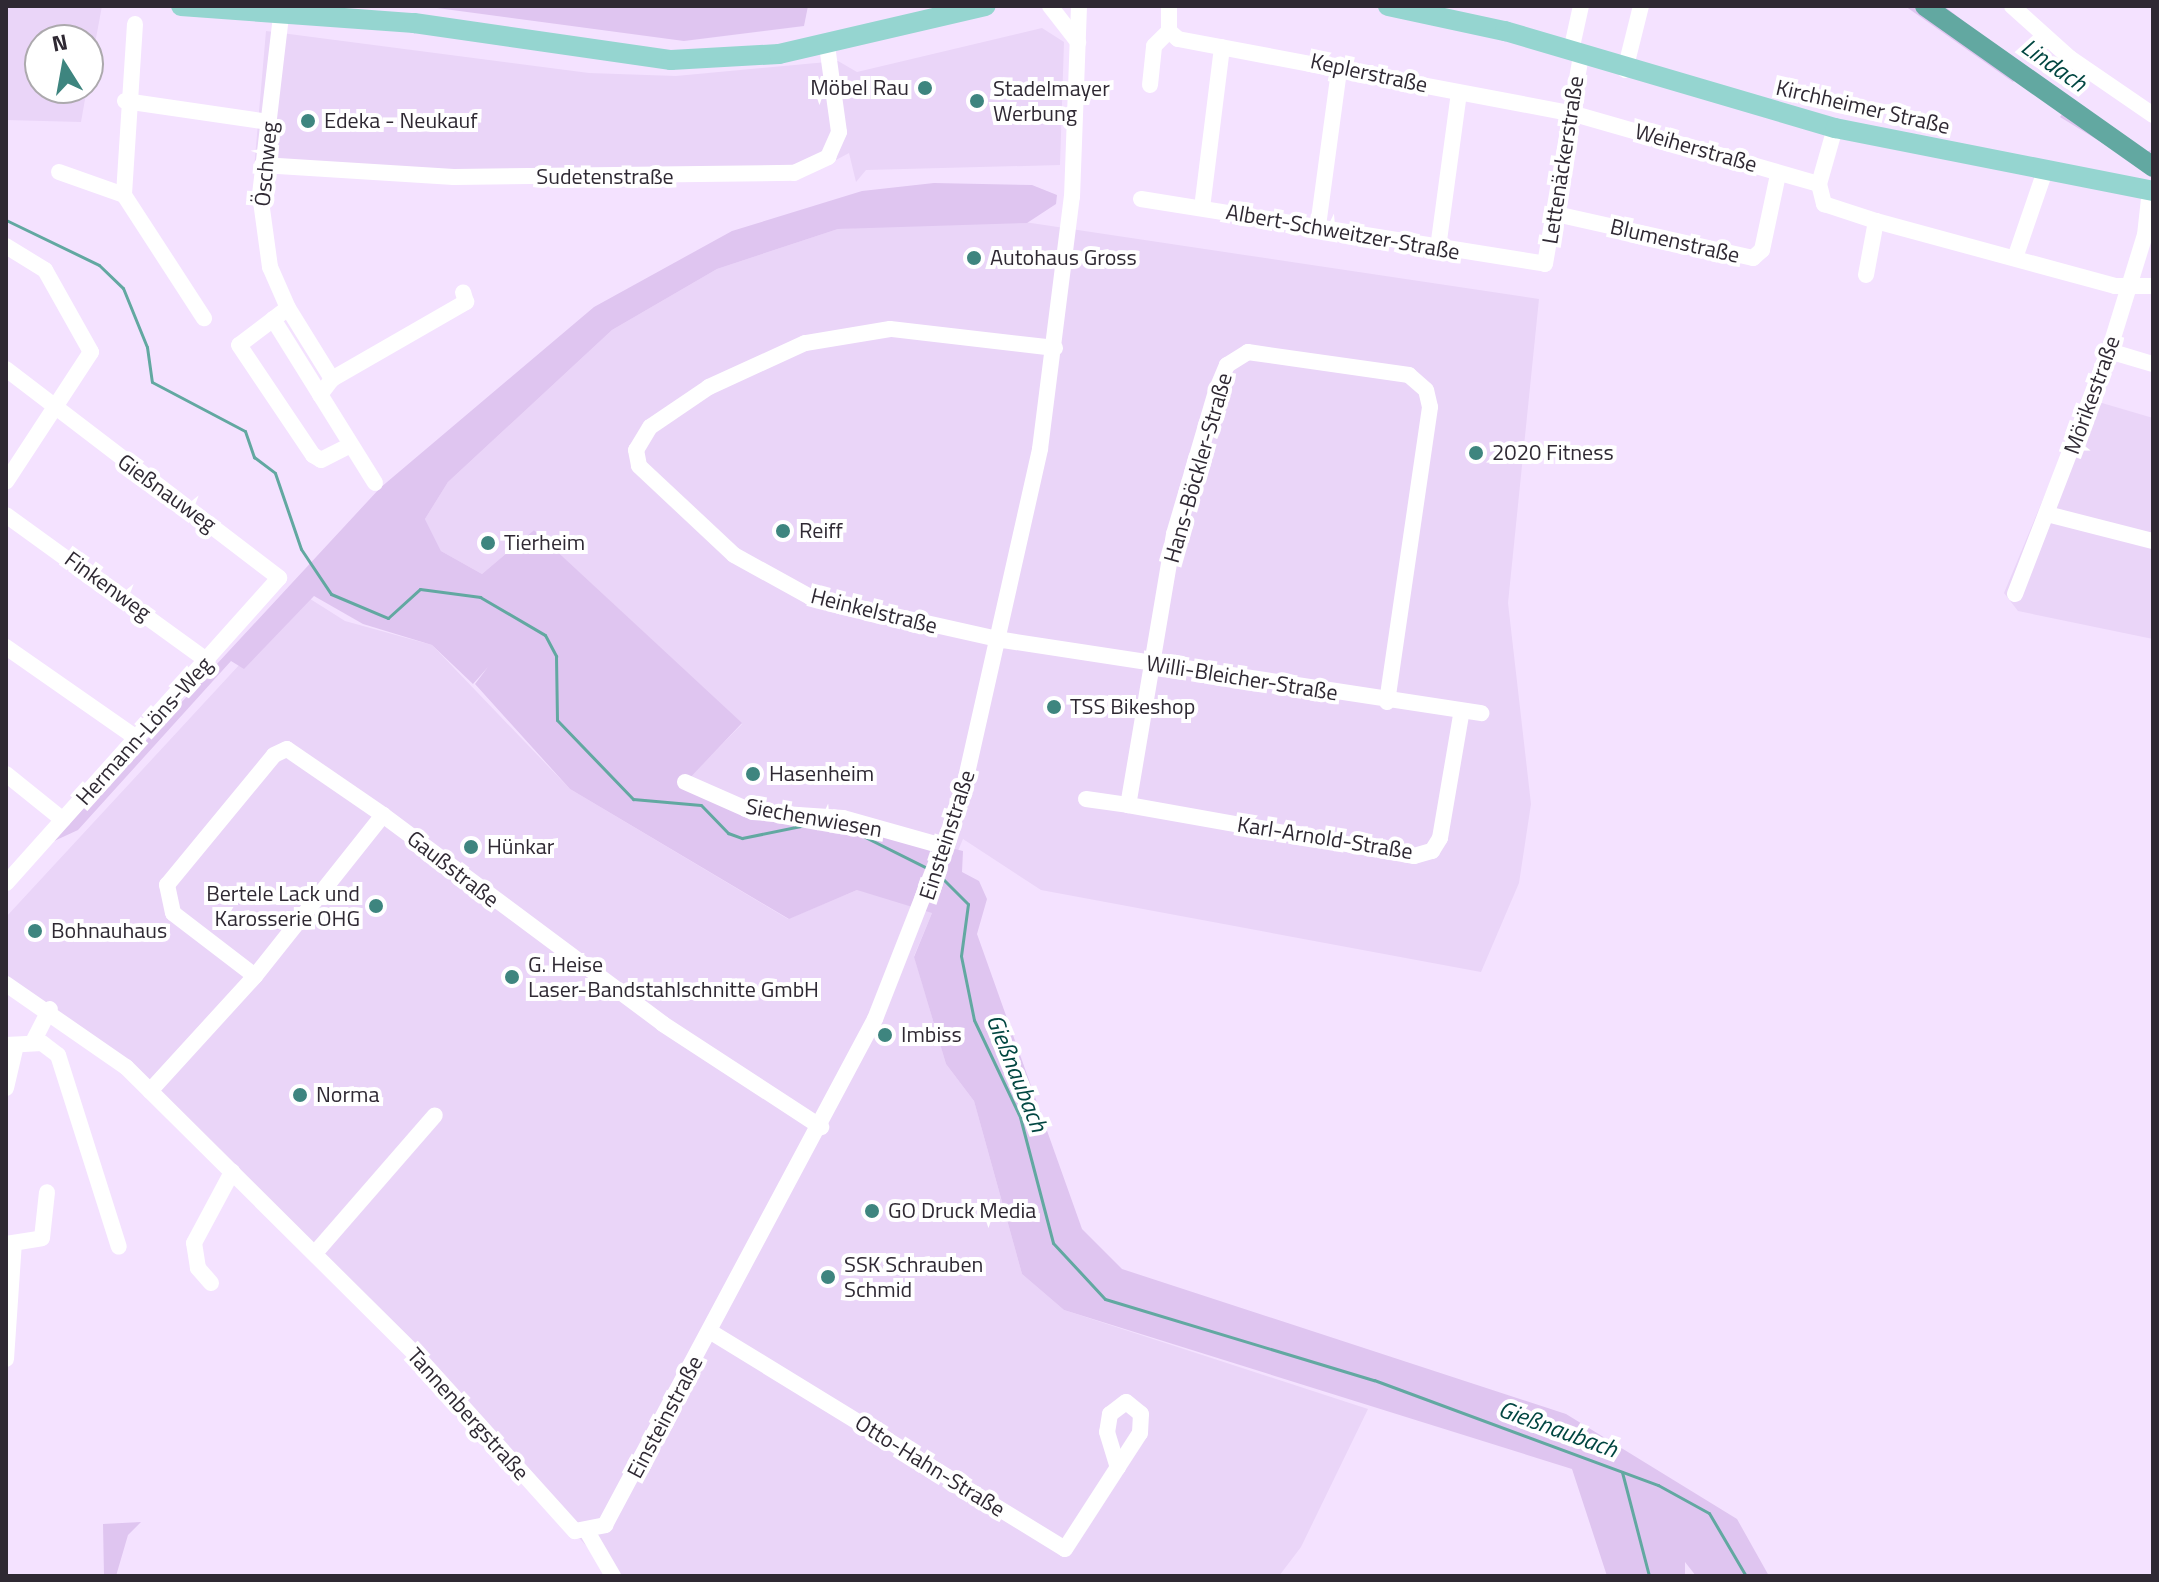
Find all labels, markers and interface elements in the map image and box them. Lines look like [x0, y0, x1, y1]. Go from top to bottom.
north arrow [24, 24, 104, 104]
text: N [49, 24, 71, 61]
water label: Lindach [2016, 32, 2092, 98]
street label: Keplerstraße [1308, 48, 1430, 98]
street label: Lettenäckerstraße [1537, 74, 1589, 246]
street label: Kirchheimer Straße [1773, 74, 1953, 140]
place label: Möbel Rau [810, 75, 909, 101]
place label: Stadelmayer Werbung [993, 75, 1110, 126]
marker: Möbel Rau [916, 79, 934, 97]
marker: Stadelmayer Werbung [968, 92, 986, 110]
place label: Edeka - Neukauf [324, 108, 478, 134]
marker: Edeka - Neukauf [299, 112, 317, 130]
street label: Weiherstraße [1632, 118, 1760, 178]
street label: Öschweg [249, 120, 283, 208]
street label: Sudetenstraße [536, 164, 674, 190]
street label: Albert-Schweitzer-Straße [1224, 198, 1462, 266]
street label: Blumenstraße [1608, 213, 1742, 269]
place label: Autohaus Gross [990, 245, 1137, 271]
marker: Autohaus Gross [965, 249, 983, 267]
street label: Mörikestraße [2058, 332, 2126, 458]
street label: Hans-Böckler-Straße [1158, 370, 1238, 566]
place label: 2020 Fitness [1492, 440, 1614, 466]
marker: 2020 Fitness [1467, 444, 1485, 462]
street label: Gießnauweg [112, 448, 222, 538]
place label: Reiff [799, 518, 843, 544]
marker: Reiff [774, 522, 792, 540]
place label: Tierheim [504, 530, 585, 556]
marker: Tierheim [479, 534, 497, 552]
street label: Finkenweg [60, 546, 156, 626]
street label: Heinkelstraße [808, 583, 940, 639]
street label: Willi-Bleicher-Straße [1144, 650, 1340, 706]
street label: Hermann-Löns-Weg [70, 651, 218, 811]
place label: TSS Bikeshop [1070, 694, 1195, 720]
marker: TSS Bikeshop [1045, 698, 1063, 716]
place label: Hasenheim [769, 761, 874, 787]
marker: Hasenheim [744, 765, 762, 783]
street label: Einsteinstraße [914, 767, 980, 903]
street label: Siechenwiesen [744, 793, 884, 843]
street label: Karl-Arnold-Straße [1235, 811, 1415, 865]
street label: Gaußstraße [402, 825, 504, 913]
place label: Hünkar [487, 834, 554, 860]
marker: Hünkar [462, 838, 480, 856]
place label: Bertele Lack und Karosserie OHG [206, 880, 360, 932]
marker: Bertele Lack und Karosserie OHG [367, 897, 385, 915]
place label: Bohnauhaus [51, 918, 167, 944]
marker: Bohnauhaus [26, 922, 44, 940]
place label: G. Heise Laser-Bandstahlschnitte GmbH [528, 951, 819, 1002]
marker: G. Heise Laser-Bandstahlschnitte GmbH [503, 968, 521, 986]
water label: Gießnaubach [980, 1010, 1054, 1136]
place label: Imbiss [901, 1022, 962, 1048]
marker: Imbiss [876, 1026, 894, 1044]
place label: Norma [316, 1082, 379, 1108]
marker: Norma [291, 1086, 309, 1104]
place label: GO Druck Media [888, 1198, 1036, 1224]
marker: GO Druck Media [863, 1202, 881, 1220]
place label: SSK Schrauben Schmid [844, 1251, 983, 1302]
marker: SSK Schrauben Schmid [819, 1268, 837, 1286]
street label: Tannenbergstraße [402, 1342, 534, 1486]
street label: Einsteinstraße [622, 1351, 708, 1483]
water label: Gießnaubach [1495, 1394, 1621, 1464]
street label: Otto-Hahn-Straße [850, 1409, 1010, 1523]

